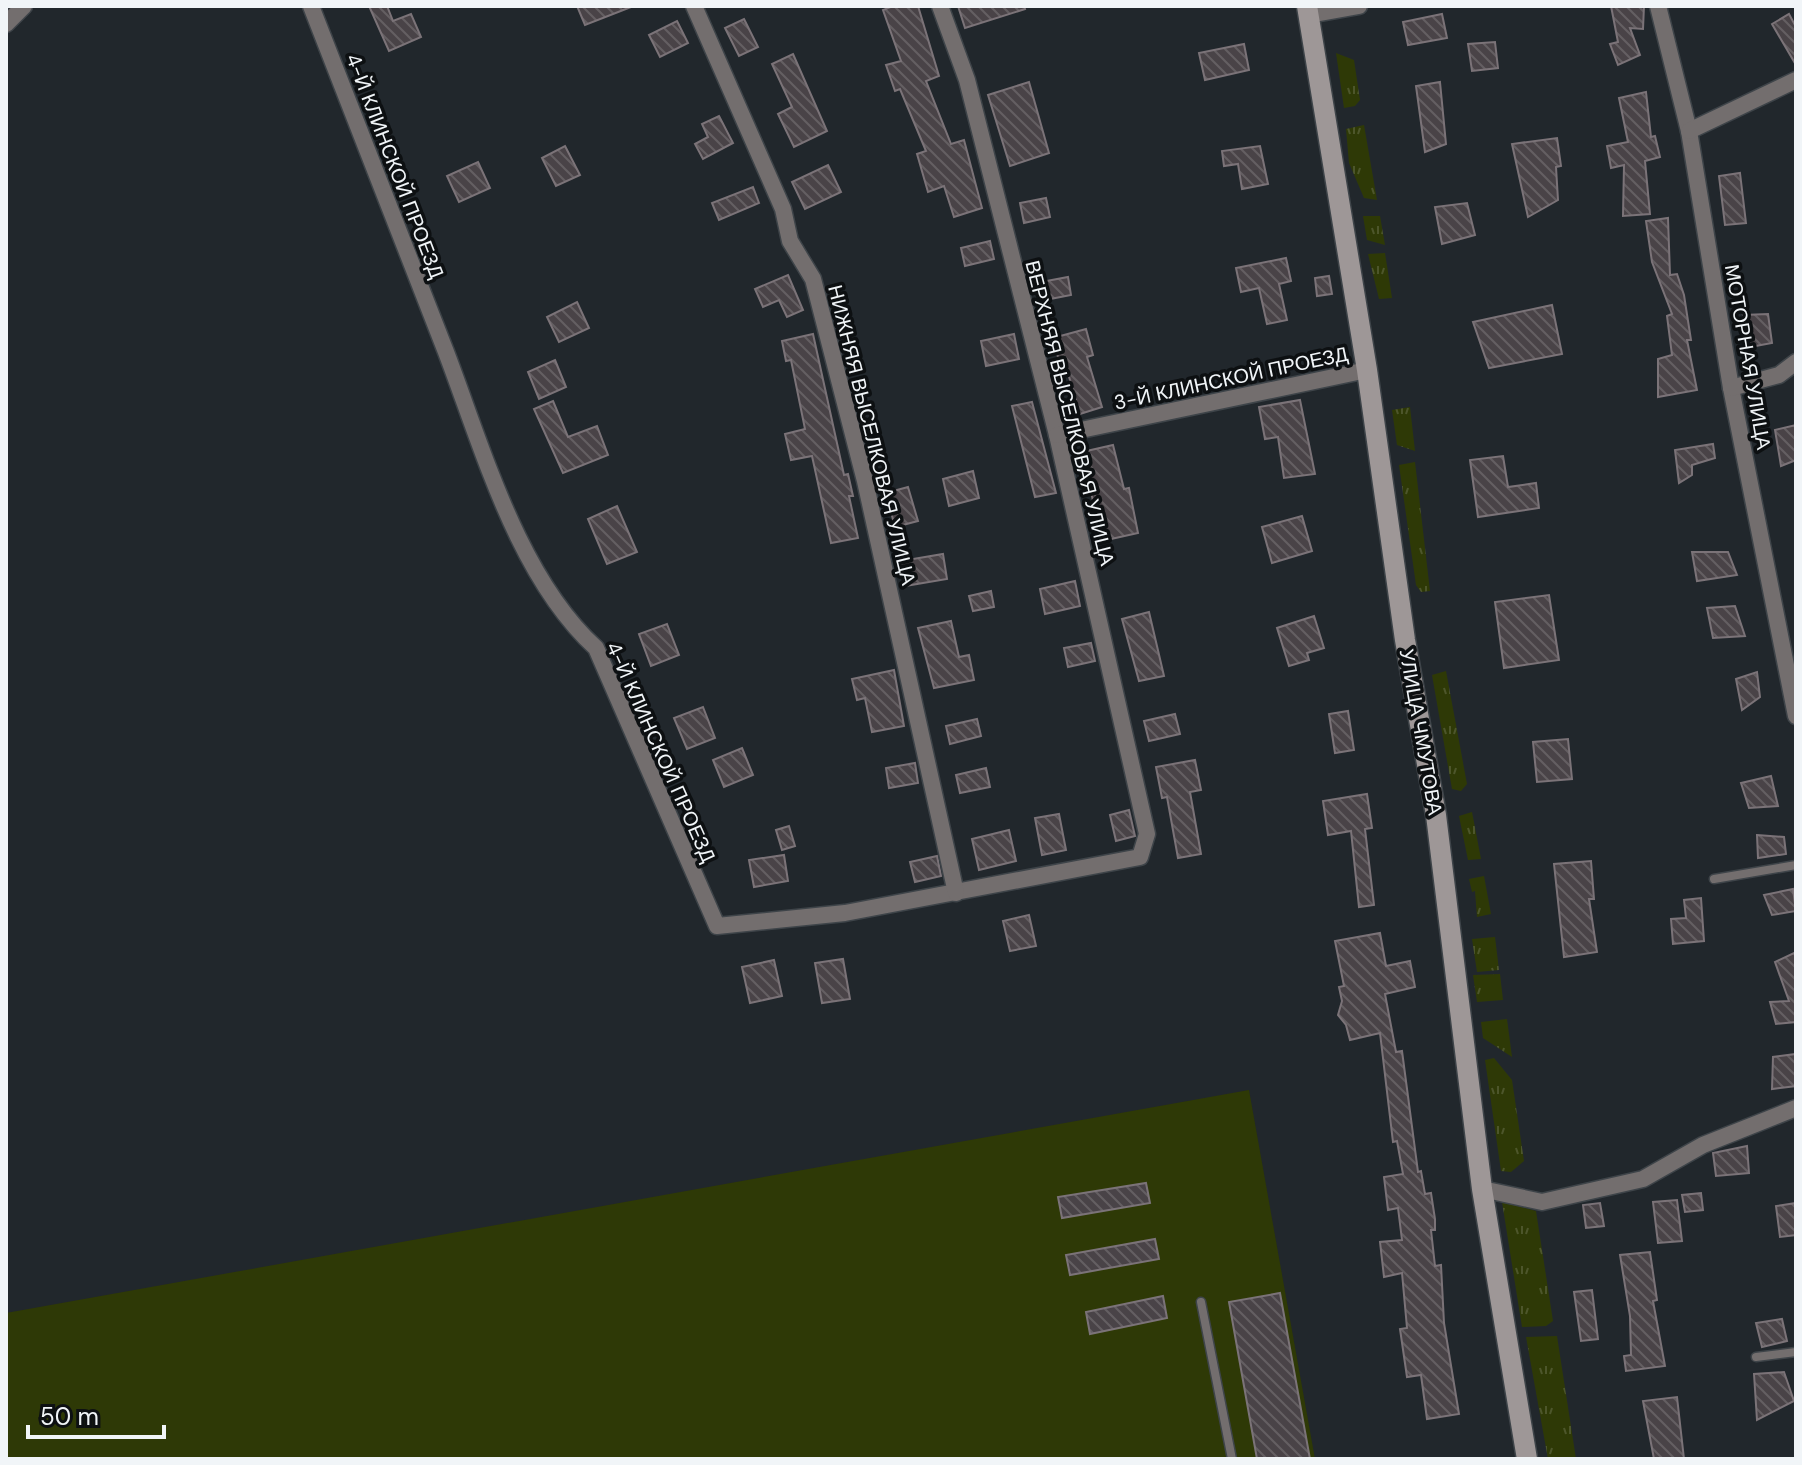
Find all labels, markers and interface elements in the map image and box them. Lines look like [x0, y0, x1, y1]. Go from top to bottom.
street label: 4-Й КЛИНСКОЙ ПРОЕЗД [340, 50, 450, 283]
street label: ВЕРХНЯЯ ВЫСЕЛКОВАЯ УЛИЦА [1019, 258, 1121, 569]
street label: МОТОРНАЯ УЛИЦА [1719, 262, 1777, 452]
street label: НИЖНЯЯ ВЫСЕЛКОВАЯ УЛИЦА [822, 282, 922, 588]
street label: 3-Й КЛИНСКОЙ ПРОЕЗД [1112, 340, 1351, 416]
street label: 4-Й КЛИНСКОЙ ПРОЕЗД [601, 638, 722, 867]
street label: УЛИЦА ЧМУТОВА [1394, 647, 1449, 818]
scale bar [28, 1389, 164, 1439]
text: 50 m [40, 1401, 99, 1432]

